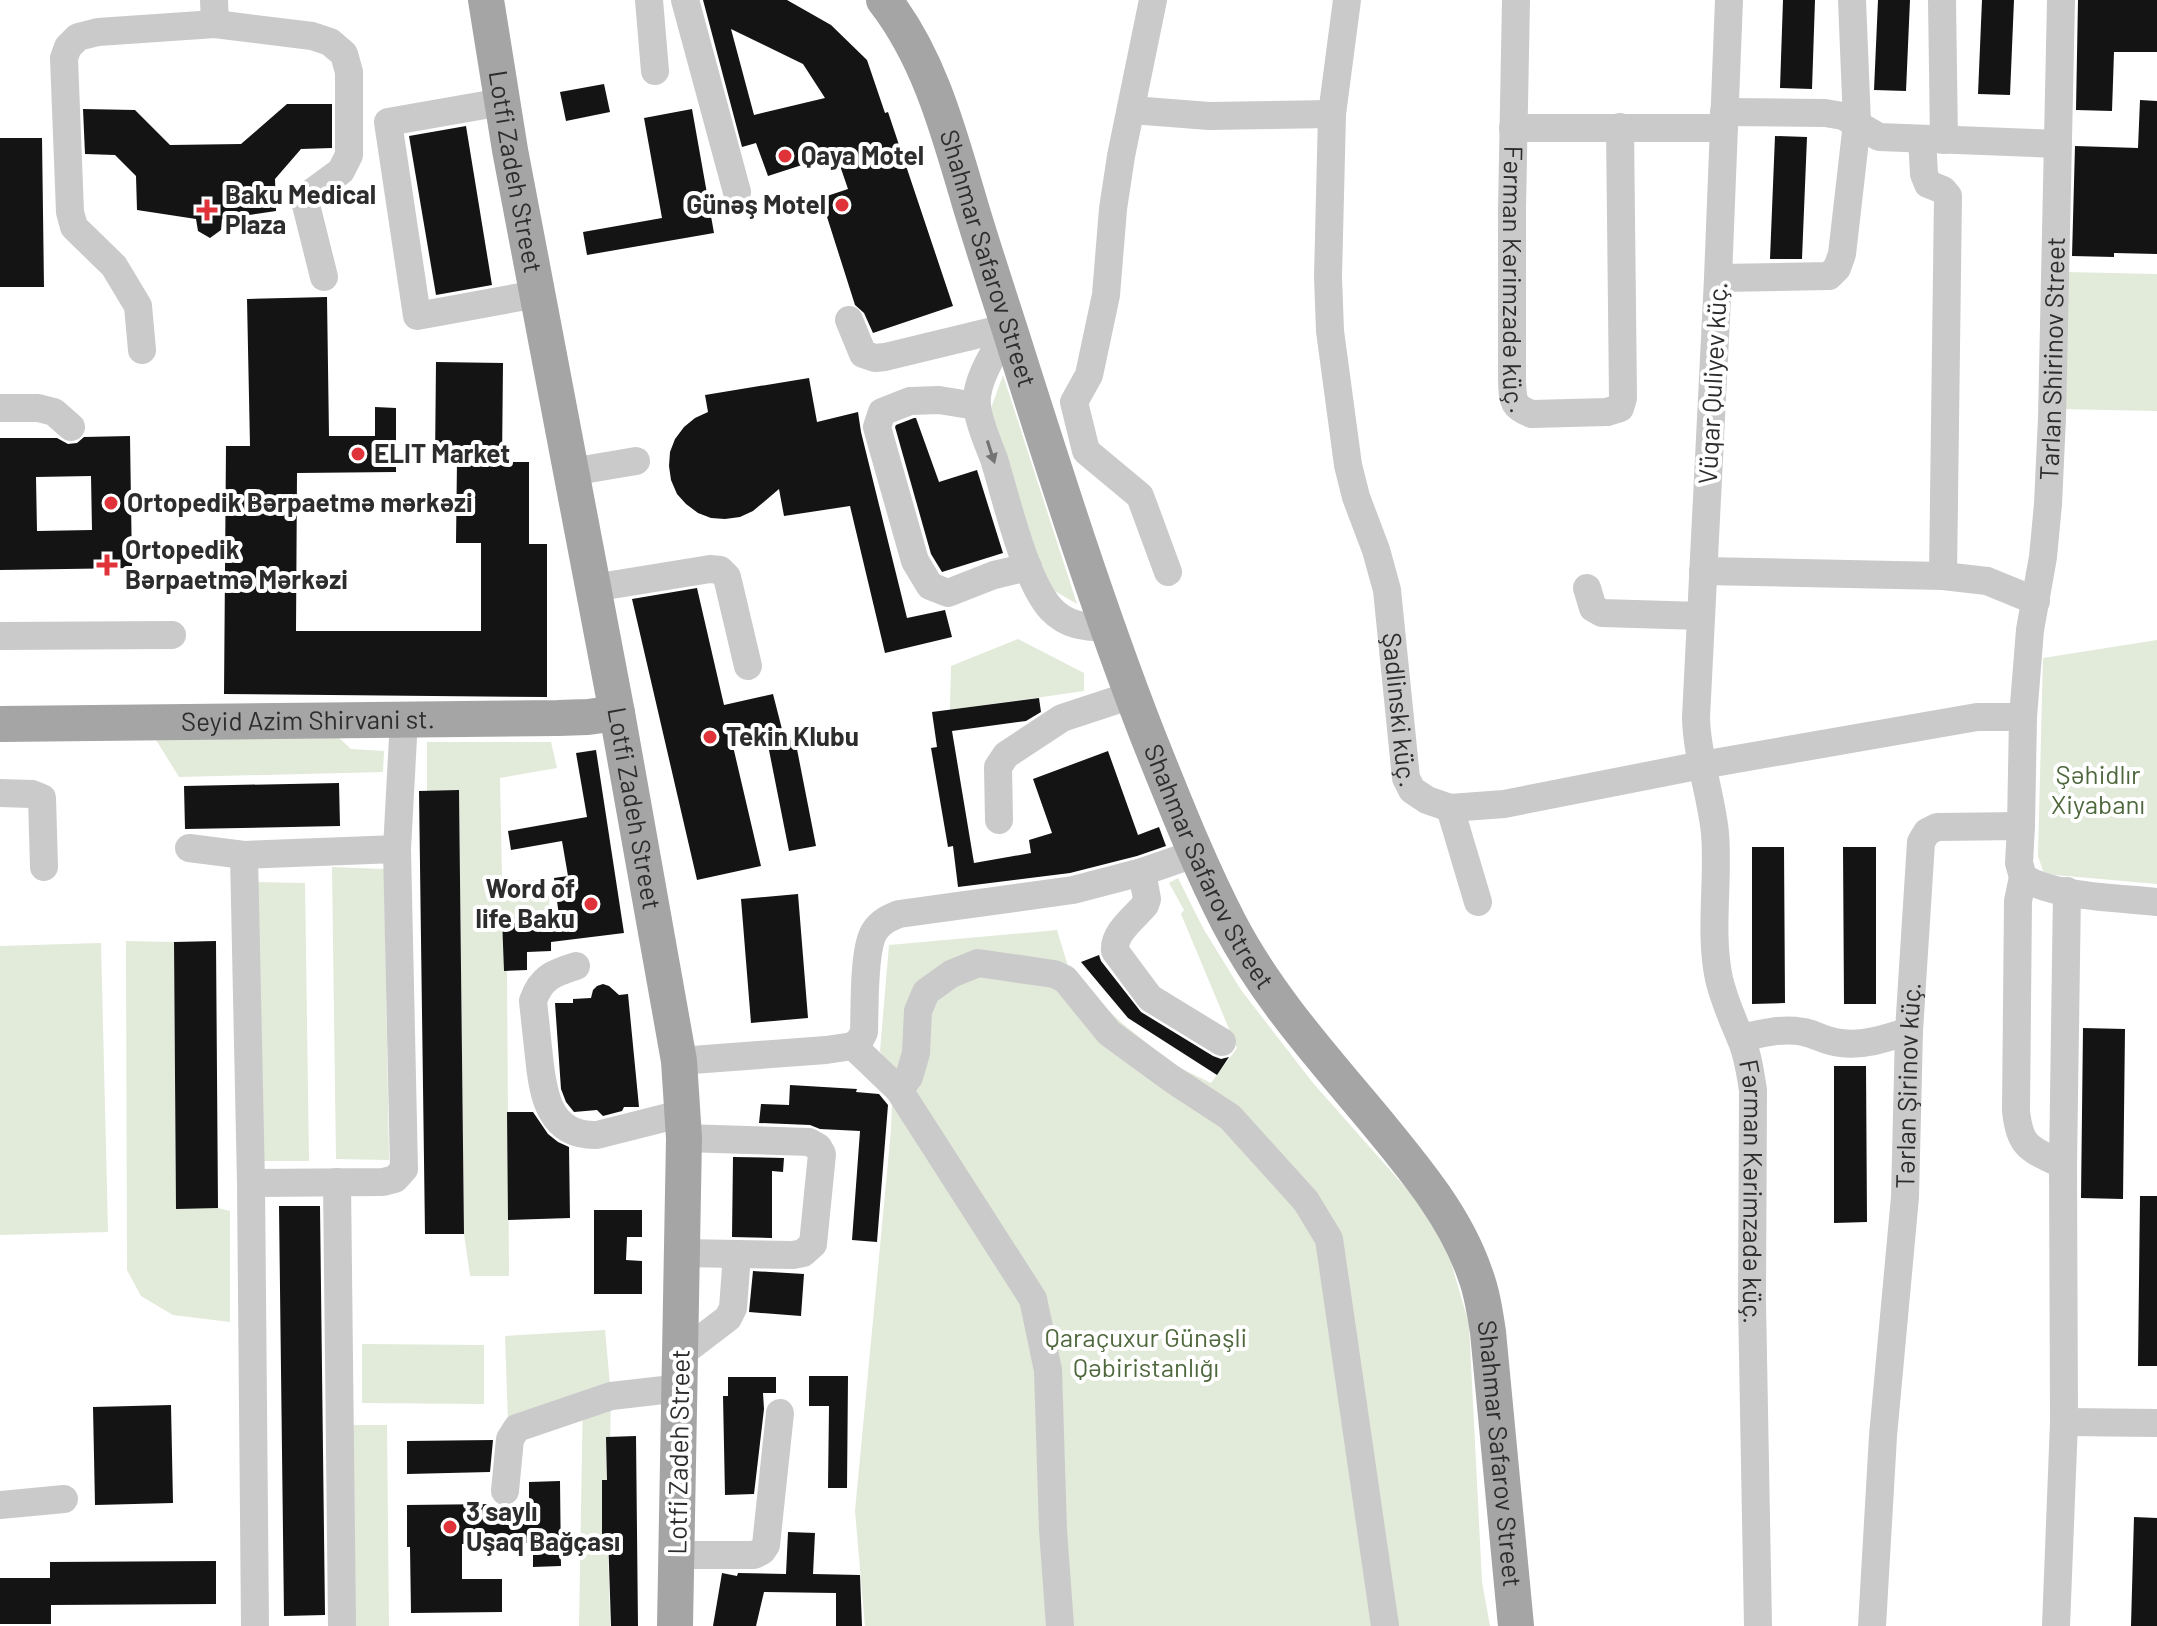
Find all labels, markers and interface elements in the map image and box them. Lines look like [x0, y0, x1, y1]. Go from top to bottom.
street label: Lotfi Zadeh Street [483, 68, 550, 275]
street label: Shahmar Safarov Street [935, 125, 1044, 390]
place label: Qaya Motel [801, 139, 924, 170]
street label: Fərman Kərimzadə küç. [1498, 145, 1532, 418]
marker: Qaya Motel [776, 147, 794, 165]
place label: Baku Medical Plaza [225, 178, 376, 239]
place label: Günəş Motel [686, 188, 826, 219]
marker: Günəş Motel [833, 196, 851, 214]
marker: Baku Medical Plaza [196, 199, 218, 221]
street label: Tarlan Shirinov Street [2032, 237, 2070, 481]
street label: Vüqar Quliyev küç. [1691, 281, 1732, 485]
place label: ELIT Market [374, 437, 510, 468]
one-way arrow [985, 440, 998, 464]
marker: ELIT Market [349, 445, 367, 463]
place label: Ortopedik Bərpaetmə mərkəzi [127, 486, 473, 517]
marker: Ortopedik Bərpaetmə mərkəzi [102, 494, 120, 512]
place label: Ortopedik Bərpaetmə Mərkəzi [125, 533, 348, 594]
marker: Ortopedik Bərpaetmə Mərkəzi [96, 554, 118, 576]
street label: Şadlinski küç. [1377, 631, 1425, 791]
street label: Seyid Azim Shirvani st. [181, 702, 435, 736]
street label: Lotfi Zadeh Street [602, 704, 669, 912]
place label: Tekin Klubu [726, 720, 859, 751]
marker: Tekin Klubu [701, 728, 719, 746]
street label: Shahmar Safarov Street [1139, 739, 1282, 994]
park label: Şəhidlır Xiyabanı [2051, 758, 2145, 819]
place label: Word of life Baku [476, 872, 575, 933]
marker: Word of life Baku [582, 895, 600, 913]
street label: Tərlan Şirinov küç. [1888, 981, 1926, 1189]
street label: Fərman Kərimzadə küç. [1734, 1057, 1770, 1324]
street label: Shahmar Safarov Street [1472, 1318, 1529, 1588]
park label: Qaraçuxur Günəşli Qəbiristanlığı [1045, 1321, 1247, 1382]
street label: Lotfi Zadeh Street [660, 1349, 695, 1555]
place label: 3 saylı Uşaq Bağçası [466, 1495, 620, 1556]
marker: 3 saylı Uşaq Bağçası [441, 1518, 459, 1536]

